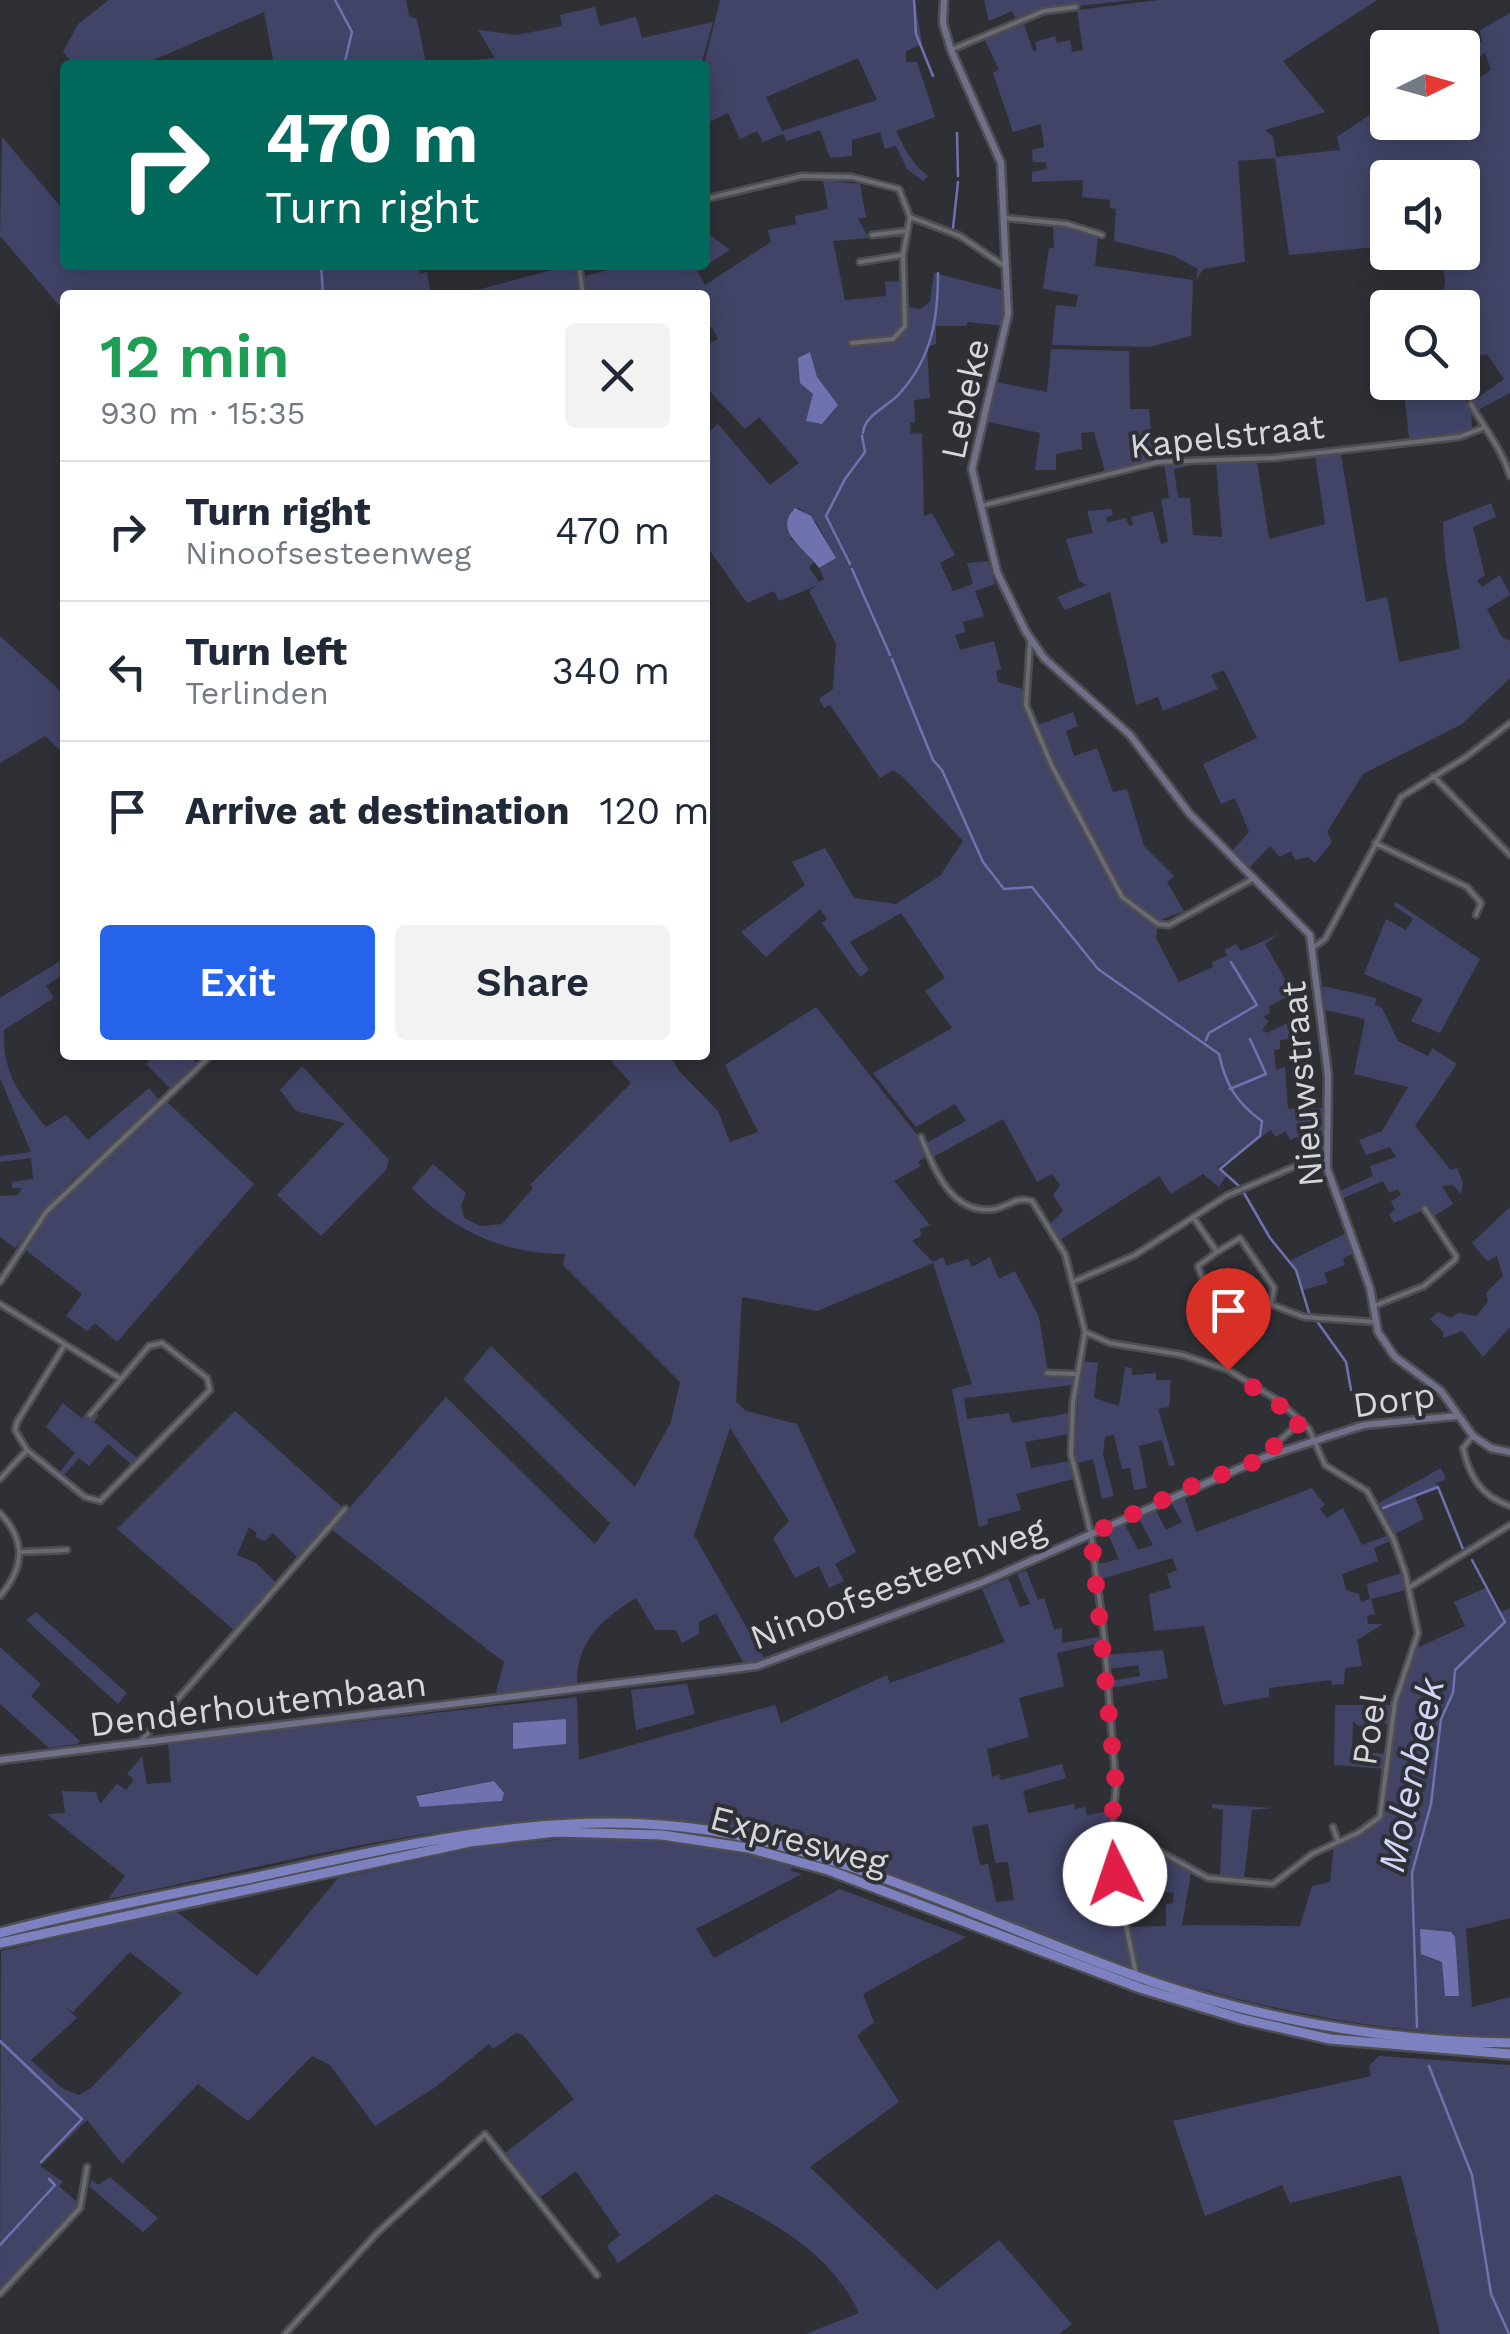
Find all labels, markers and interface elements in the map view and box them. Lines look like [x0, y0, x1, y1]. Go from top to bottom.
north arrow [1370, 30, 1480, 140]
map controls [1370, 30, 1480, 400]
text: 470 m [265, 97, 478, 179]
icon: right [100, 100, 230, 230]
button: sound [1370, 160, 1480, 270]
text: Turn right [265, 181, 479, 234]
button: search [1370, 290, 1480, 400]
text: 12 min [100, 321, 290, 392]
button: close [565, 323, 670, 428]
street label: Lebeke [932, 335, 998, 463]
text: 930 m · 15:35 [100, 394, 305, 432]
street label: Kapelstraat [1128, 405, 1327, 467]
text: Turn right [185, 490, 371, 534]
icon: right [100, 504, 155, 559]
text: 470 m [555, 509, 670, 553]
text: Ninoofsesteenweg [185, 534, 471, 572]
text: Turn left [185, 630, 347, 674]
icon: left [100, 644, 155, 699]
text: 340 m [552, 649, 670, 693]
text: Terlinden [185, 674, 329, 712]
icon: arrive [100, 784, 155, 839]
text: Arrive at destination [185, 789, 570, 833]
text: 120 m [600, 789, 709, 833]
button: Exit [100, 925, 375, 1040]
button: Share [395, 925, 670, 1040]
street label: Nieuwstraat [1272, 979, 1332, 1189]
pin [1186, 1268, 1271, 1371]
icon: arrive [1201, 1283, 1256, 1338]
street label: Dorp [1350, 1373, 1438, 1427]
street label: Ninoofsesteenweg [744, 1507, 1052, 1659]
street label: Denderhoutembaan [87, 1662, 429, 1746]
water label: Molenbeek [1369, 1673, 1453, 1876]
street label: Poel [1343, 1690, 1395, 1768]
street label: Expresweg [706, 1796, 893, 1884]
position arrow [1063, 1822, 1167, 1926]

